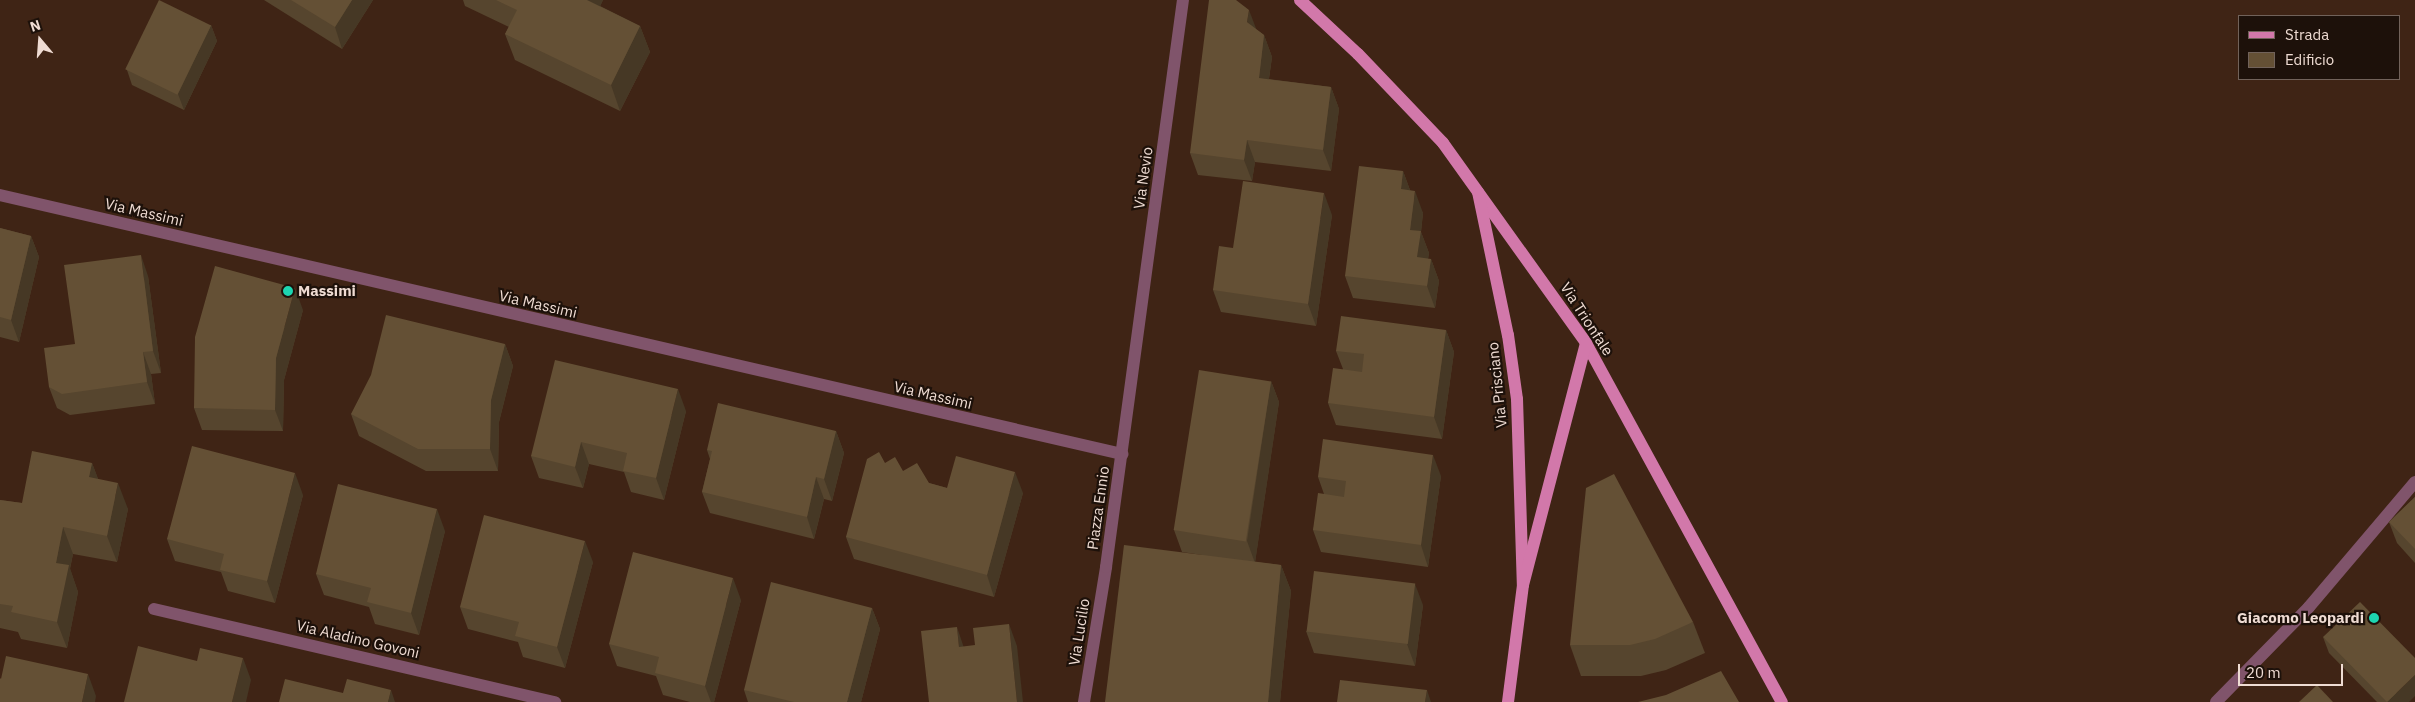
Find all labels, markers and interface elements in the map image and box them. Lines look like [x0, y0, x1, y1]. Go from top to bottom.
north arrow [15, 15, 65, 65]
legend [2238, 15, 2400, 80]
text: N [28, 16, 43, 36]
text: Strada [2285, 25, 2329, 44]
text: Edificio [2285, 50, 2334, 69]
street label: Via Nevio [1130, 146, 1156, 210]
street label: Via Massimi [103, 194, 185, 230]
street label: Via Trionfale [1557, 279, 1617, 359]
place label: Massimi [298, 282, 356, 300]
marker: Massimi [282, 285, 294, 297]
street label: Via Massimi [497, 286, 579, 322]
street label: Via Prisciano [1484, 341, 1510, 429]
street label: Via Massimi [892, 377, 974, 413]
street label: Piazza Ennio [1083, 465, 1113, 551]
street label: Via Lucilio [1065, 597, 1093, 667]
place label: Giacomo Leopardi [2237, 609, 2364, 627]
marker: Giacomo Leopardi [2368, 612, 2380, 624]
street label: Via Aladino Govoni [295, 616, 421, 662]
scale bar [2240, 654, 2345, 686]
text: 20 m [2246, 663, 2281, 682]

